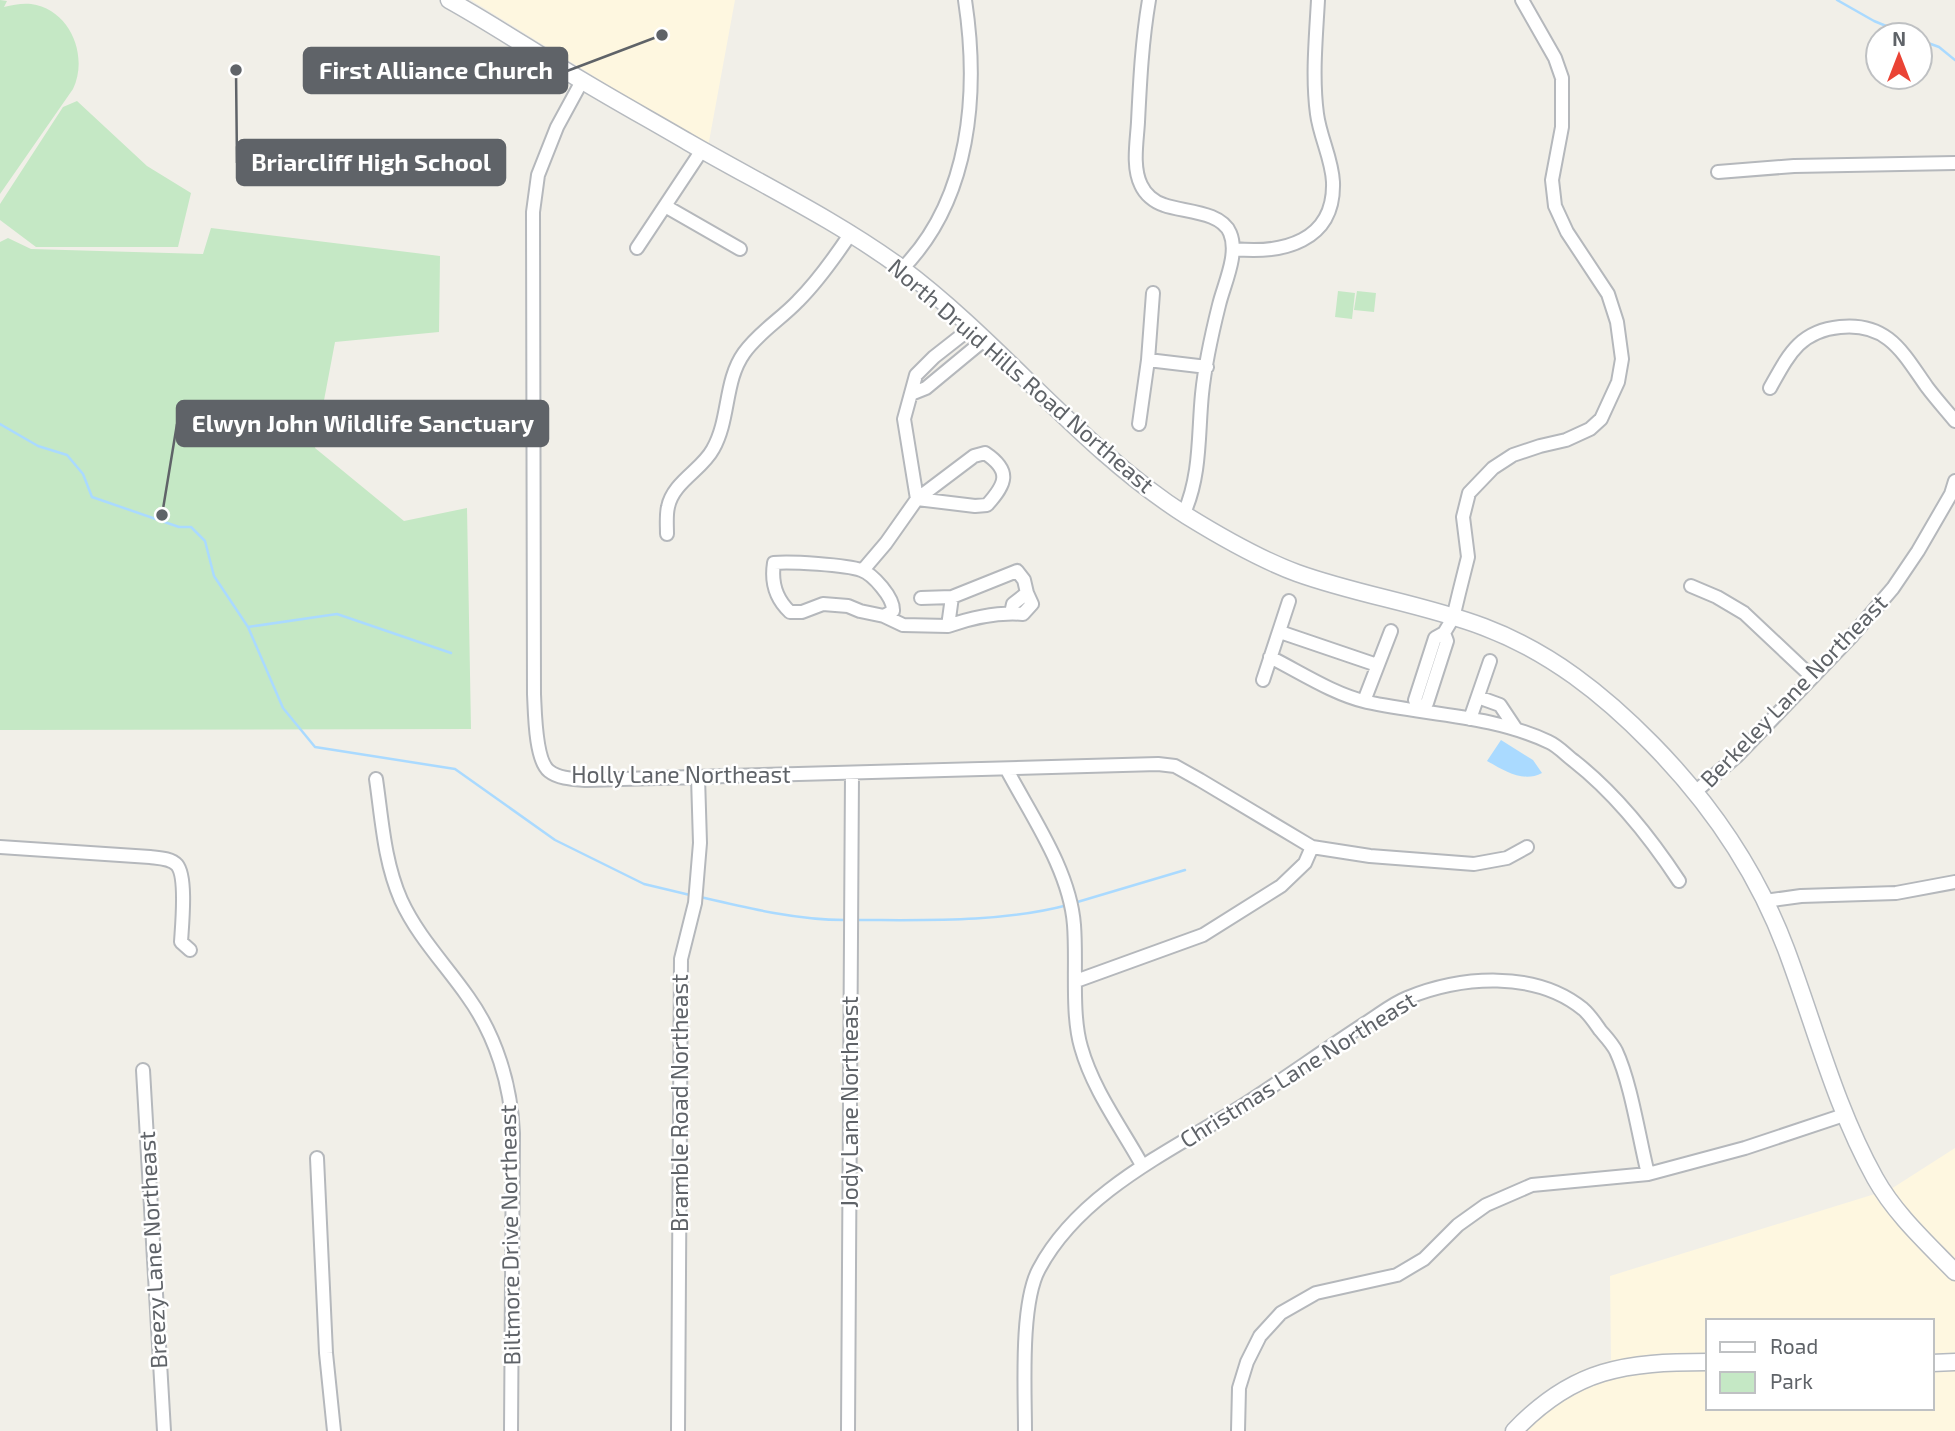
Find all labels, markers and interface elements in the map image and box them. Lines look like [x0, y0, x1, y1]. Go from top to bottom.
north arrow [1864, 21, 1934, 91]
text: N [1892, 27, 1906, 50]
callout: First Alliance Church [304, 48, 567, 93]
text: First Alliance Church [319, 55, 553, 84]
callout: Briarcliff High School [237, 140, 505, 185]
text: Briarcliff High School [251, 147, 491, 176]
street label: North Druid Hills Road Northeast [883, 252, 1160, 498]
callout: Elwyn John Wildlife Sanctuary [177, 401, 548, 446]
text: Elwyn John Wildlife Sanctuary [192, 408, 535, 437]
street label: Berkeley Lane Northeast [1694, 588, 1893, 792]
street label: Holly Lane Northeast [571, 760, 791, 788]
street label: Bramble Road Northeast [665, 974, 693, 1232]
street label: Christmas Lane Northeast [1174, 985, 1421, 1153]
street label: Jody Lane Northeast [835, 996, 863, 1208]
street label: Biltmore Drive Northeast [493, 1104, 525, 1366]
street label: Breezy Lane Northeast [132, 1130, 172, 1370]
legend [1706, 1319, 1934, 1410]
text: Road [1770, 1333, 1818, 1358]
text: Park [1770, 1368, 1813, 1393]

